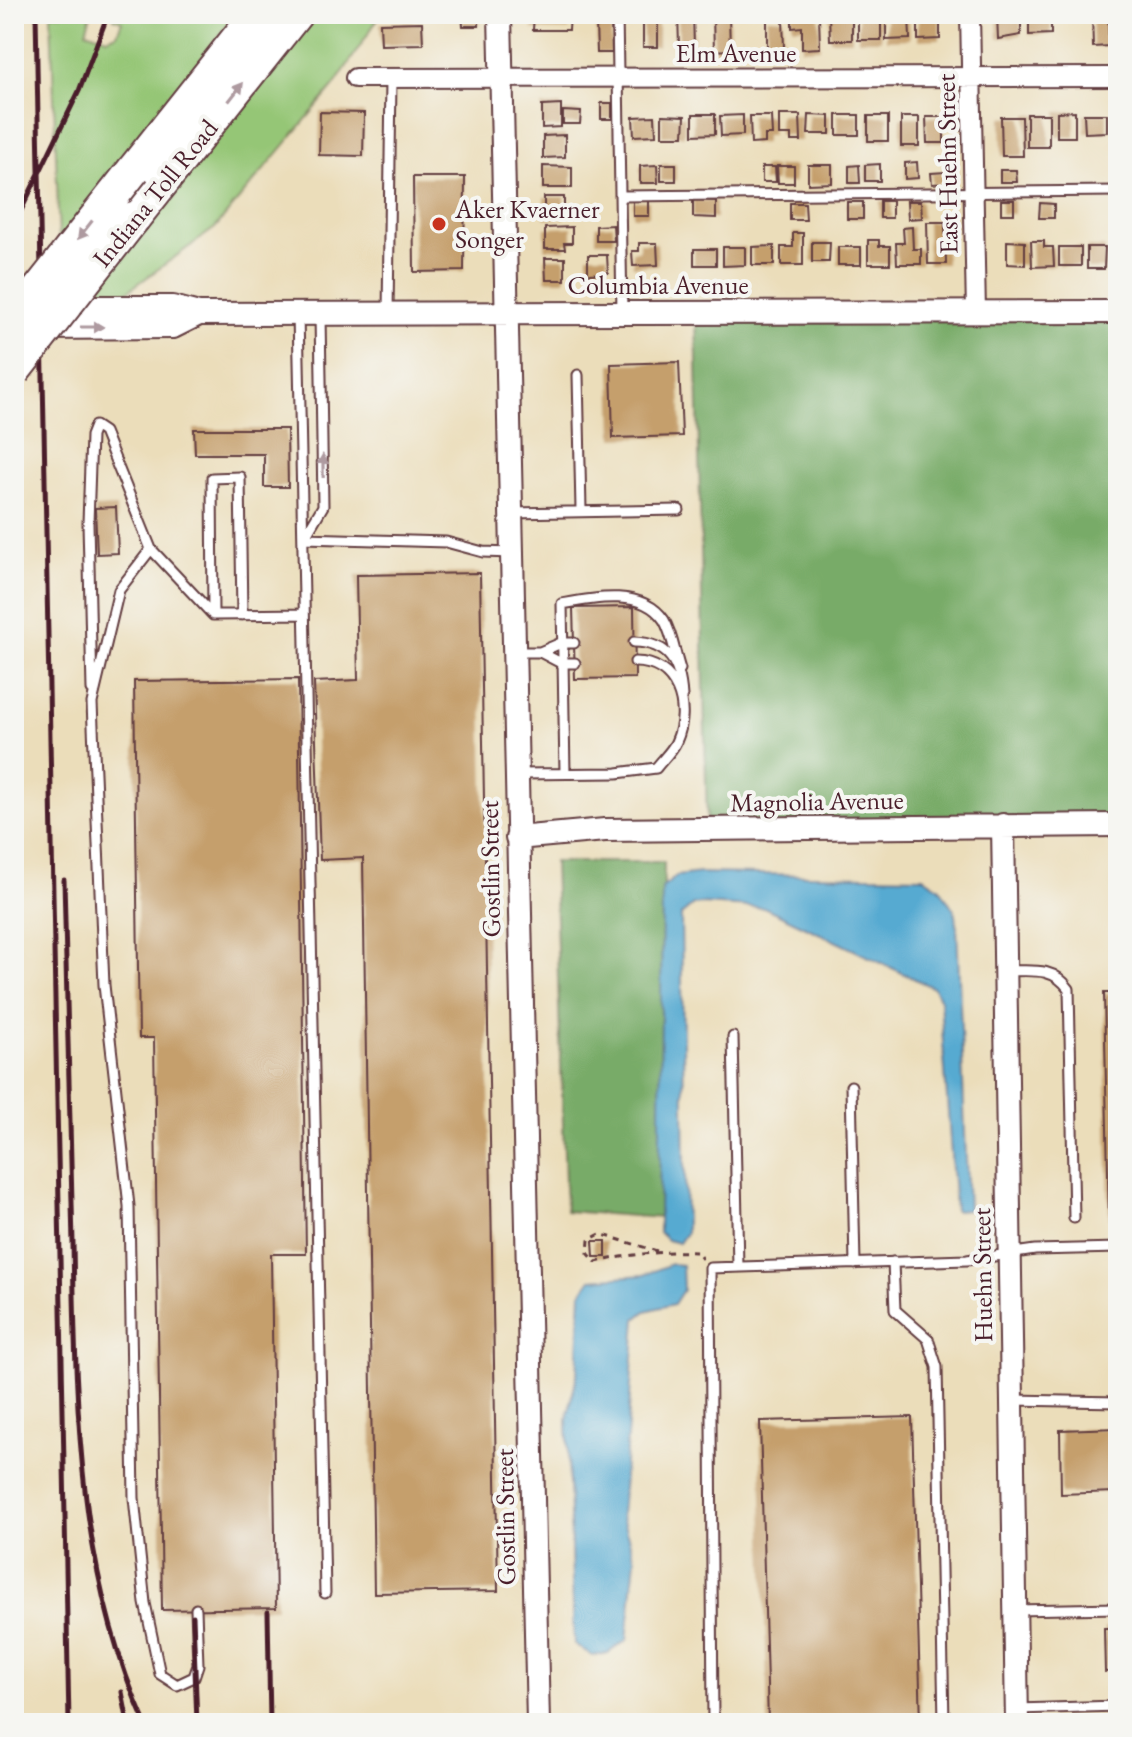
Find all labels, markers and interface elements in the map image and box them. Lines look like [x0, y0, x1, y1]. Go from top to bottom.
street label: Elm Avenue [676, 36, 796, 70]
street label: East Huehn Street [928, 73, 966, 255]
one-way arrow [227, 82, 243, 102]
street label: Indiana Toll Road [85, 111, 226, 274]
place label: Aker Kvaerner Songer [454, 192, 600, 256]
marker: Aker Kvaerner Songer [430, 215, 448, 233]
one-way arrow [78, 220, 94, 240]
street label: Columbia Avenue [567, 268, 749, 302]
one-way arrow [80, 321, 105, 333]
one-way arrow [316, 453, 329, 478]
street label: Magnolia Avenue [730, 782, 904, 820]
street label: Gostlin Street [472, 800, 508, 938]
street label: Huehn Street [964, 1208, 1000, 1342]
street label: Gostlin Street [487, 1448, 523, 1586]

